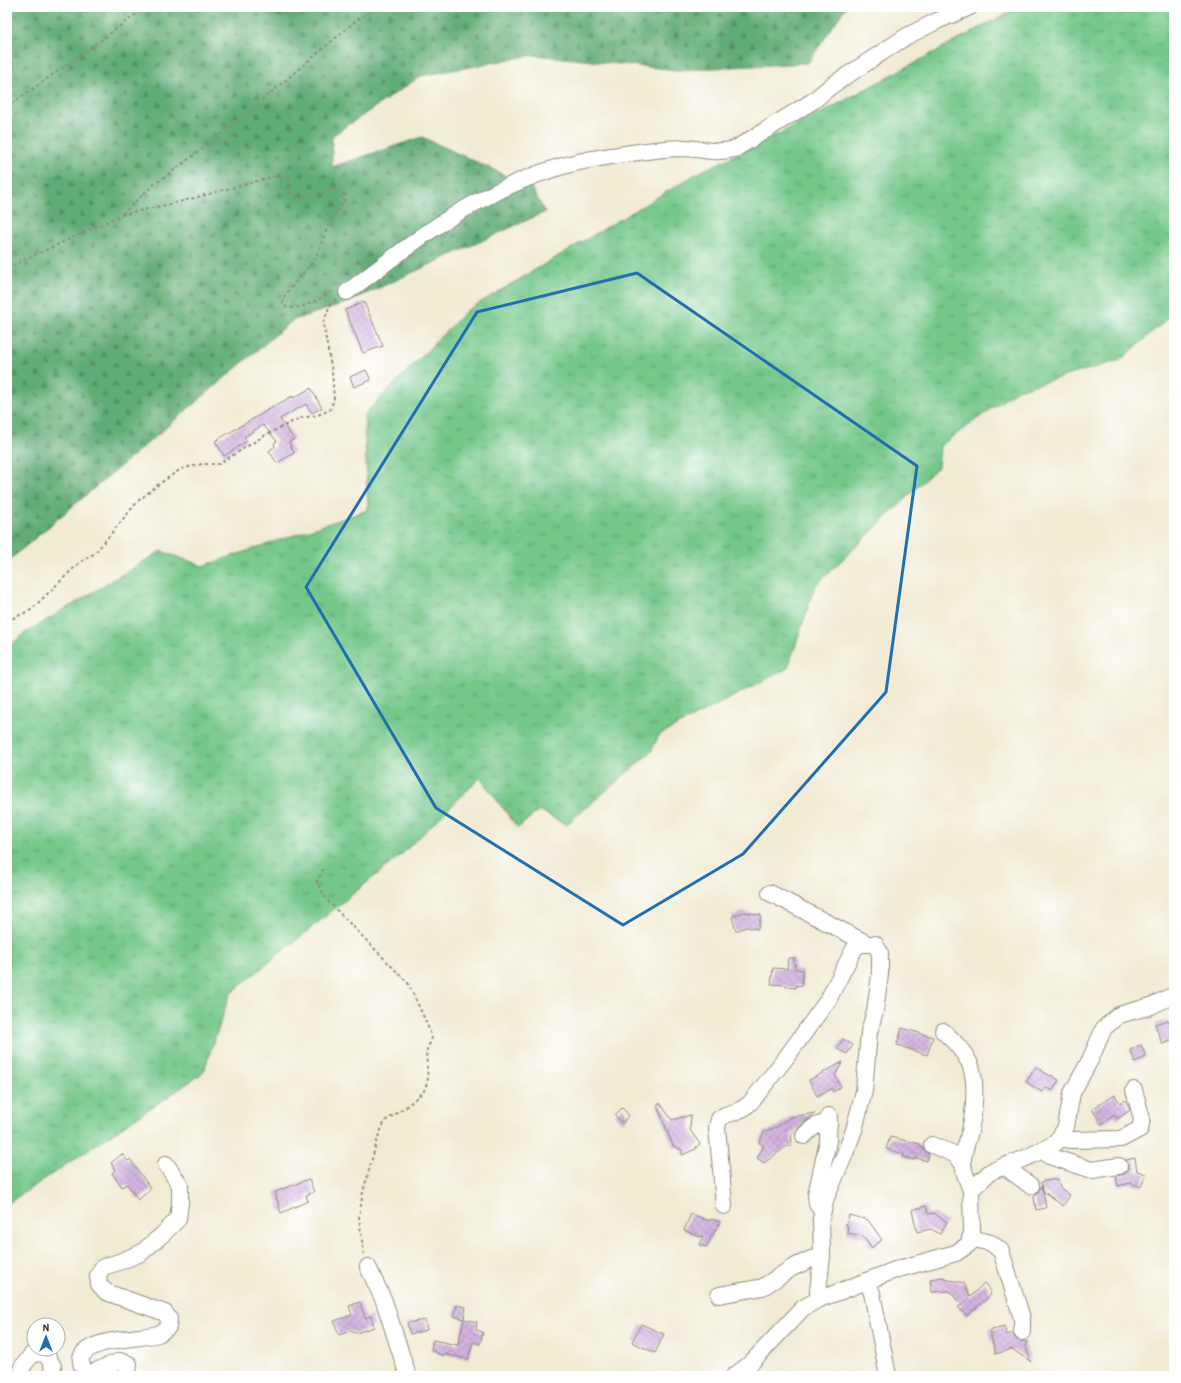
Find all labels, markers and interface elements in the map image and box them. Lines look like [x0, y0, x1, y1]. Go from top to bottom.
north arrow [26, 1317, 66, 1357]
text: N [43, 1320, 49, 1334]

